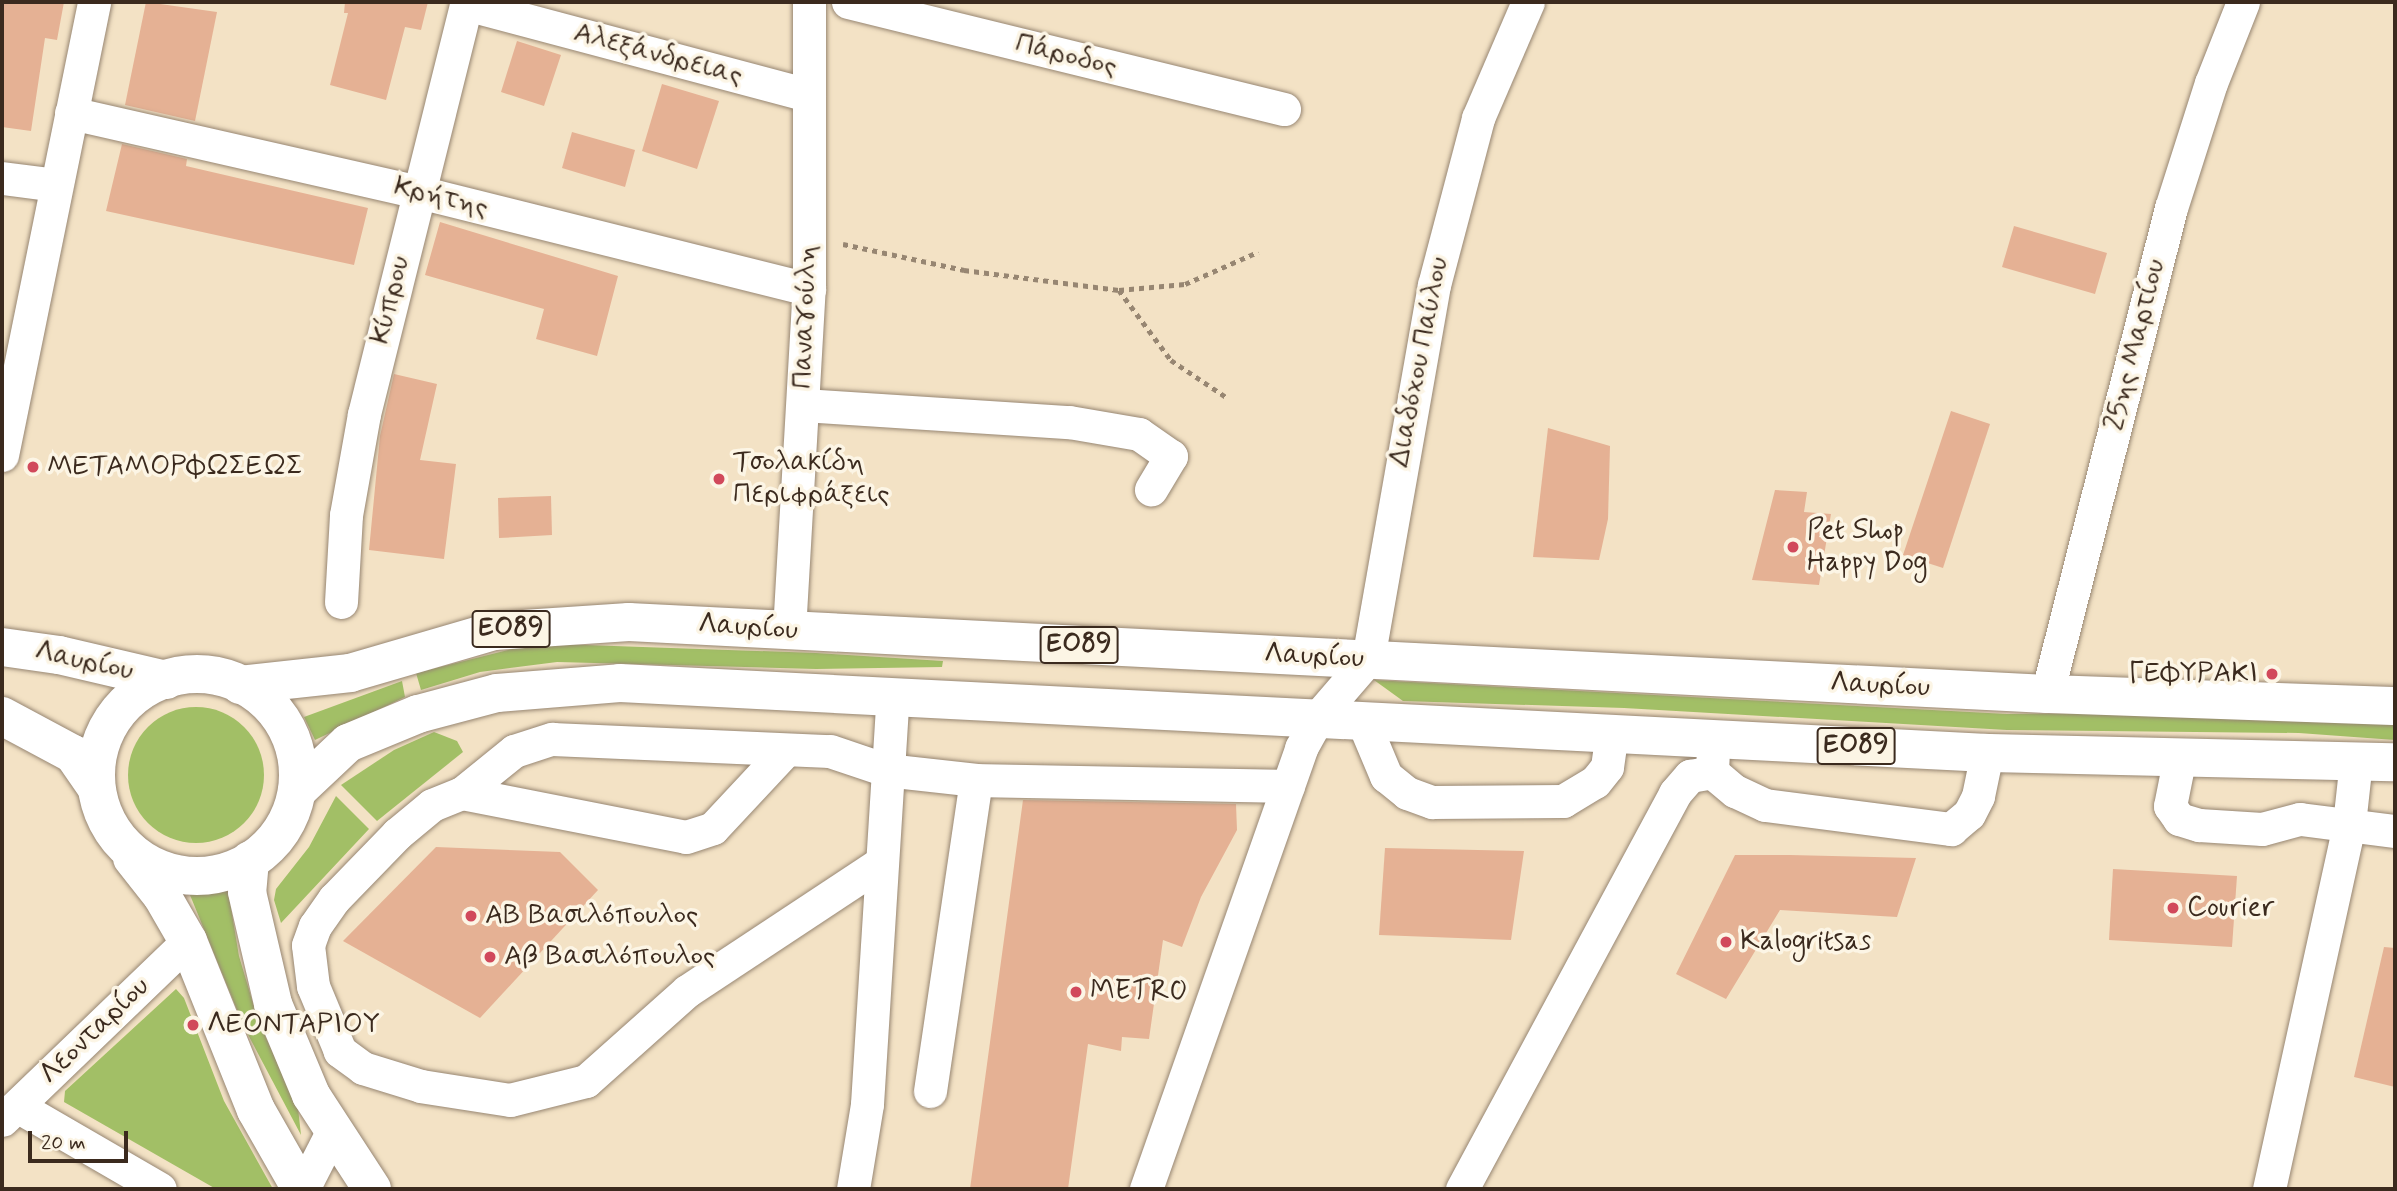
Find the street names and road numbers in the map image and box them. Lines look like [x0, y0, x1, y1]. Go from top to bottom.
street label: Αλεξάνδρειας [570, 16, 746, 94]
street label: Πάροδος [1012, 27, 1120, 85]
street label: Κρήτης [390, 170, 492, 226]
street label: Παναγούλη [787, 244, 825, 390]
street label: Κύπρου [364, 253, 418, 347]
street label: Διαδόχου Παύλου [1383, 254, 1457, 470]
street label: 25ης Μαρτίου [2098, 256, 2174, 434]
road number: ΕΟ89 [471, 607, 551, 652]
street label: Λαυρίου [697, 608, 799, 648]
road number: ΕΟ89 [1039, 622, 1119, 667]
street label: Λαυρίου [32, 635, 136, 689]
street label: Λαυρίου [1263, 638, 1365, 676]
street label: Λαυρίου [1829, 667, 1931, 705]
road number: ΕΟ89 [1816, 724, 1896, 768]
street label: Λεονταρίου [33, 970, 157, 1092]

